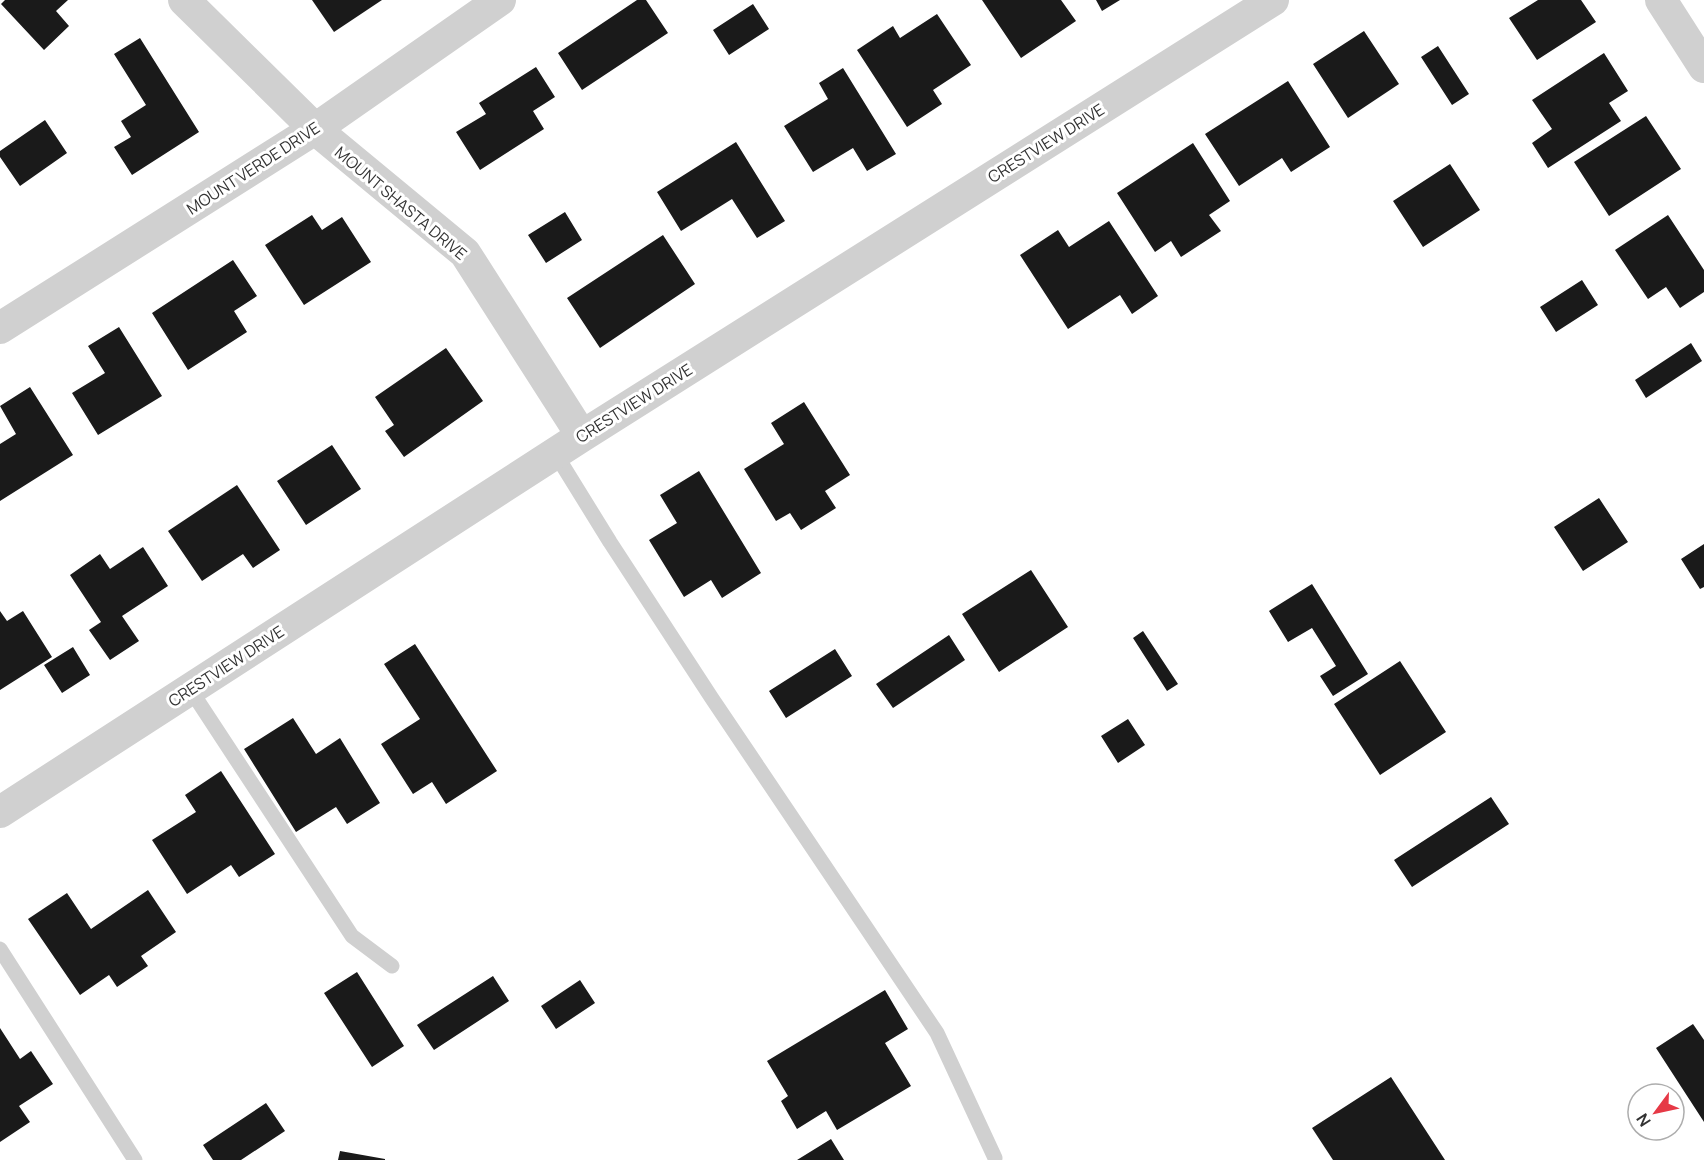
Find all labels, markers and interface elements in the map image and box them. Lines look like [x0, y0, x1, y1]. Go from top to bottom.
street label: CRESTVIEW DRIVE [983, 98, 1109, 188]
street label: MOUNT VERDE DRIVE [182, 117, 324, 219]
street label: MOUNT SHASTA DRIVE [330, 141, 472, 265]
street label: CRESTVIEW DRIVE [571, 358, 697, 448]
street label: CRESTVIEW DRIVE [164, 620, 288, 712]
north arrow [1626, 1082, 1686, 1142]
text: N [1631, 1109, 1656, 1131]

